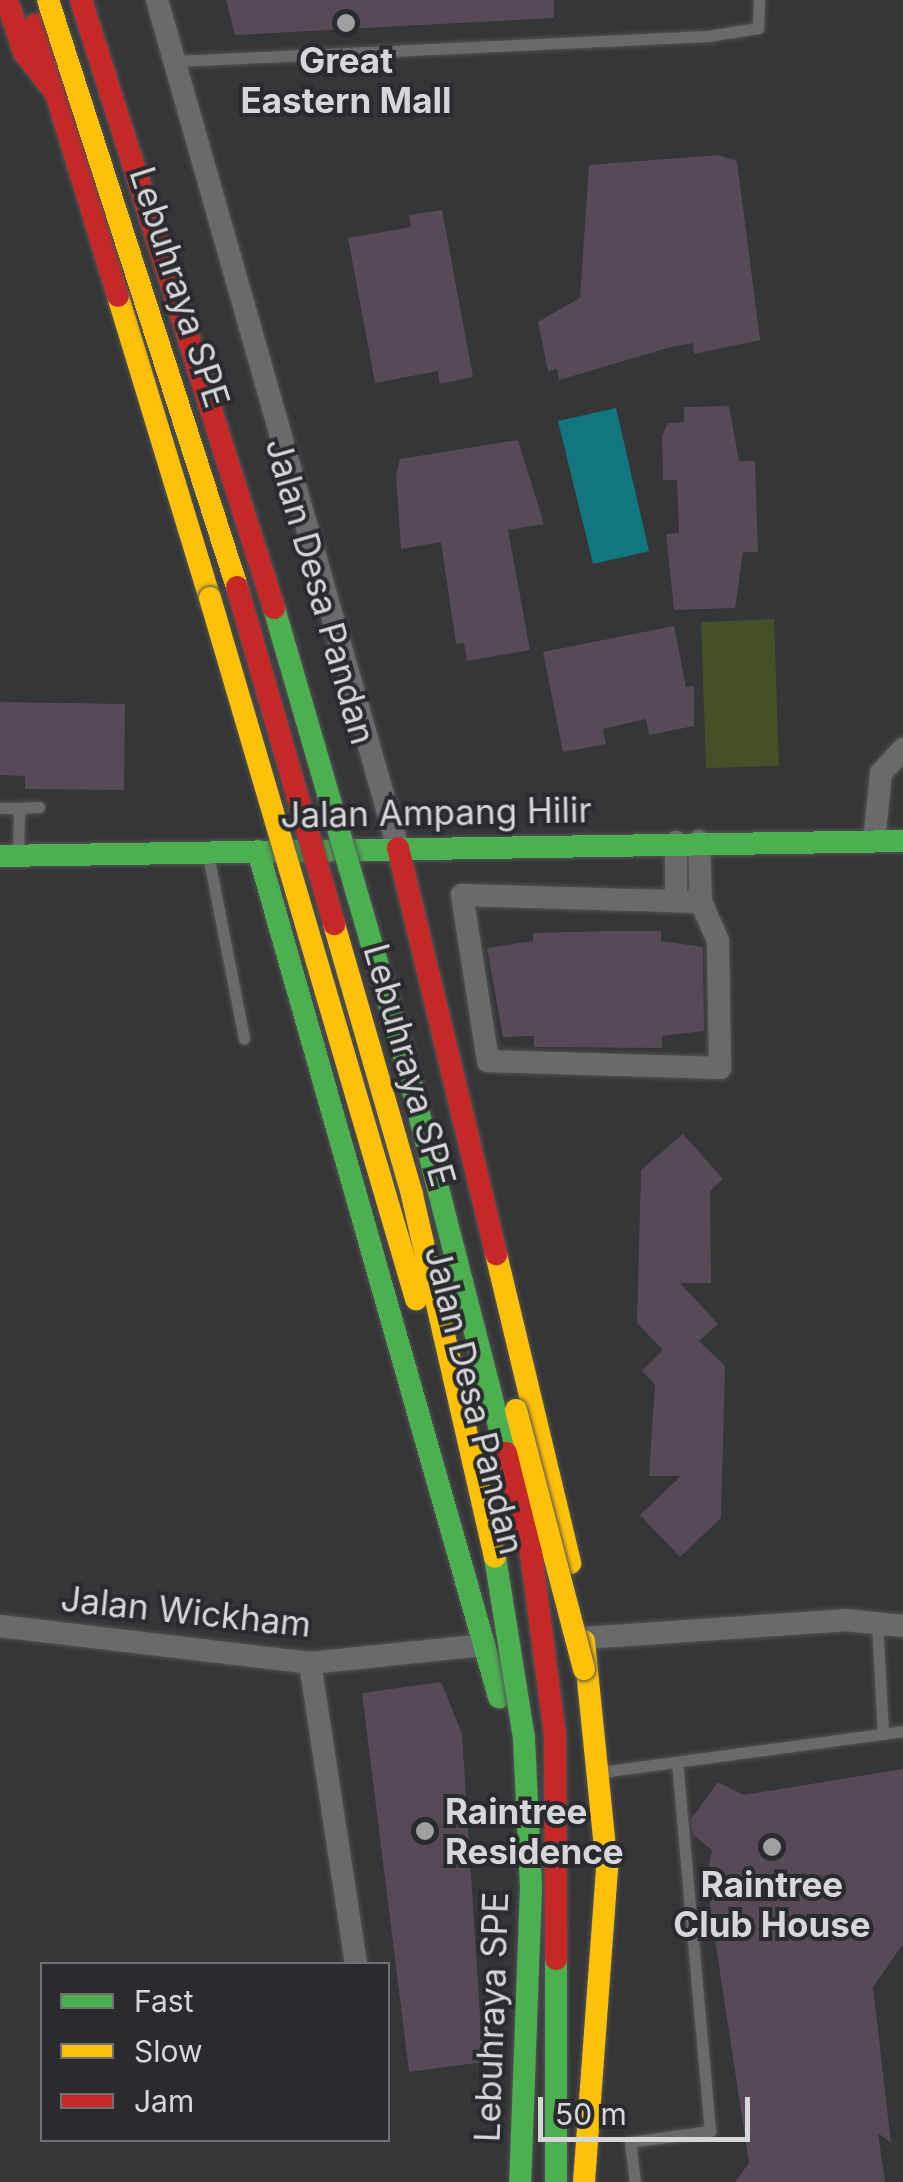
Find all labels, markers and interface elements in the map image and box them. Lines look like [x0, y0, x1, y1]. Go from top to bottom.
marker: Great Eastern Mall [335, 12, 357, 34]
place label: Great Eastern Mall [241, 39, 451, 121]
street label: Lebuhraya SPE [121, 162, 239, 412]
street label: Jalan Desa Pandan [257, 433, 385, 749]
street label: Jalan Ampang Hilir [280, 788, 592, 836]
street label: Lebuhraya SPE [355, 939, 465, 1191]
street label: Jalan Desa Pandan [416, 1241, 534, 1559]
street label: Jalan Wickham [59, 1577, 313, 1645]
place label: Raintree Residence [445, 1790, 624, 1872]
marker: Raintree Residence [414, 1820, 436, 1842]
marker: Raintree Club House [761, 1836, 783, 1858]
place label: Raintree Club House [673, 1863, 871, 1945]
street label: Lebuhraya SPE [466, 1891, 516, 2143]
legend [40, 1962, 390, 2142]
text: Fast [134, 1983, 193, 2019]
text: Slow [134, 2033, 203, 2069]
scale bar [543, 2077, 756, 2139]
text: Jam [134, 2083, 194, 2119]
text: 50 m [555, 2096, 627, 2132]

